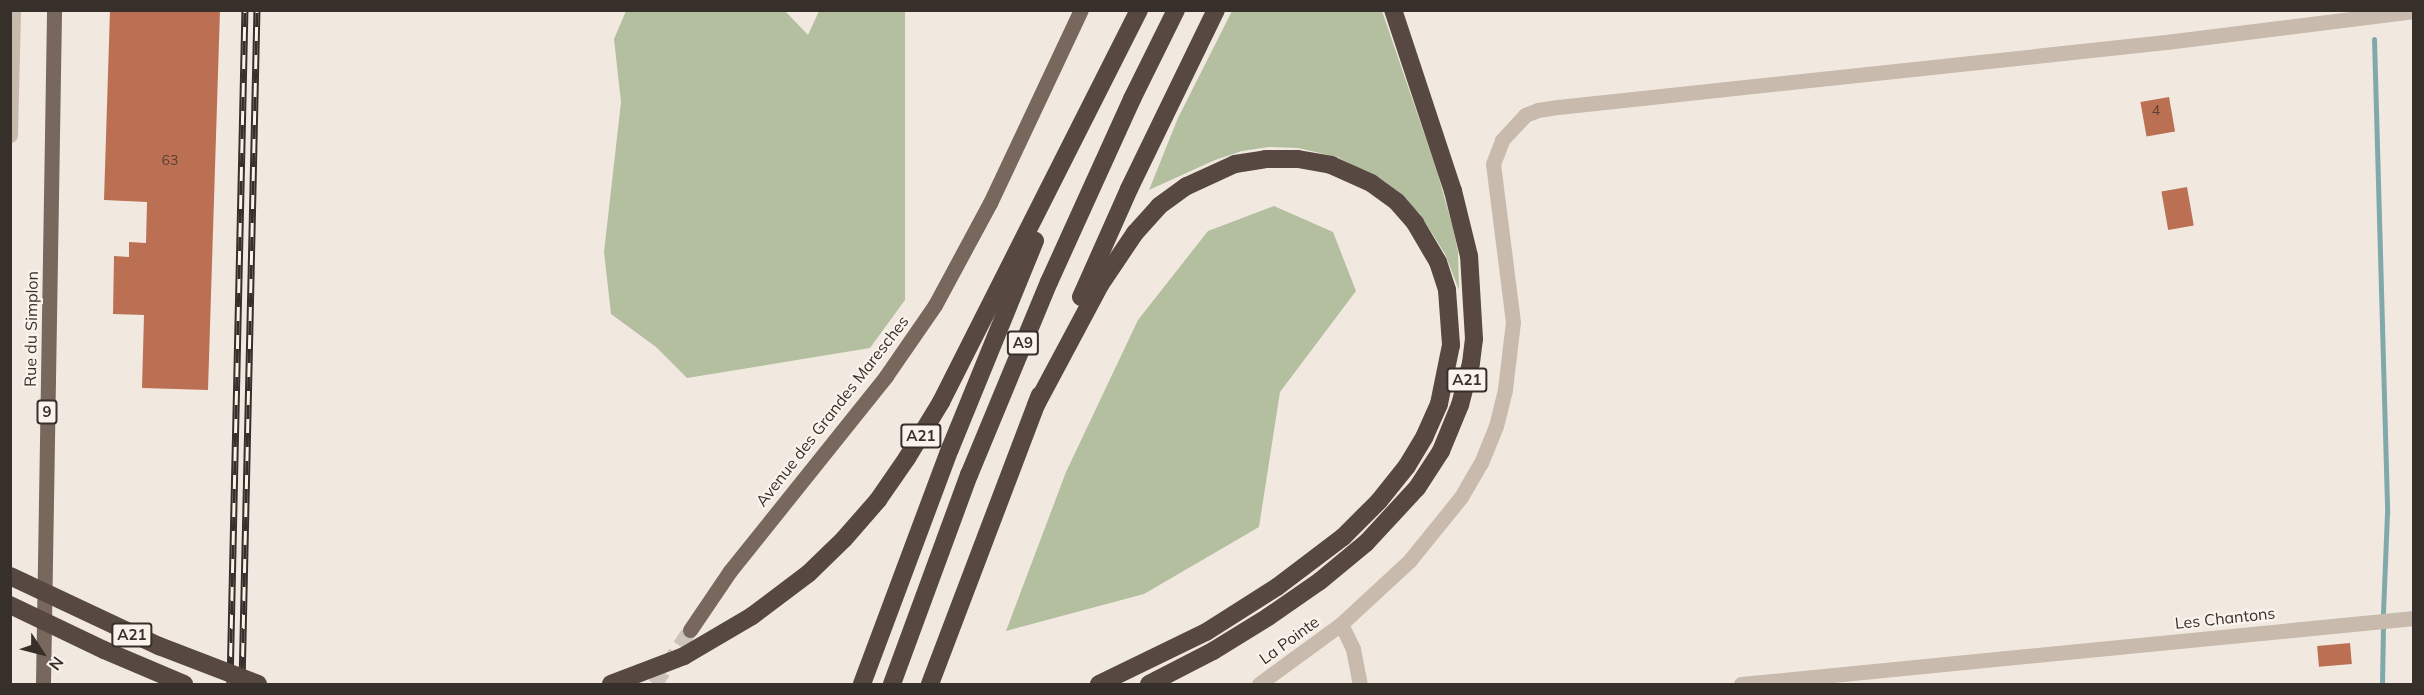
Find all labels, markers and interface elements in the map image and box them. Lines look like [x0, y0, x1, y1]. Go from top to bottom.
house number: 4 [2152, 102, 2160, 118]
house number: 63 [162, 152, 178, 168]
street label: Rue du Simplon [20, 271, 42, 387]
street label: Avenue des Grandes Maresches [752, 312, 912, 510]
road number: A9 [1006, 331, 1040, 355]
road number: A21 [1446, 368, 1488, 392]
road number: 9 [36, 400, 57, 424]
road number: A21 [900, 424, 942, 448]
street label: Les Chantons [2174, 603, 2276, 633]
street label: La Pointe [1255, 612, 1323, 668]
north arrow [12, 623, 72, 683]
road number: A21 [111, 623, 153, 647]
text: N [45, 653, 68, 674]

